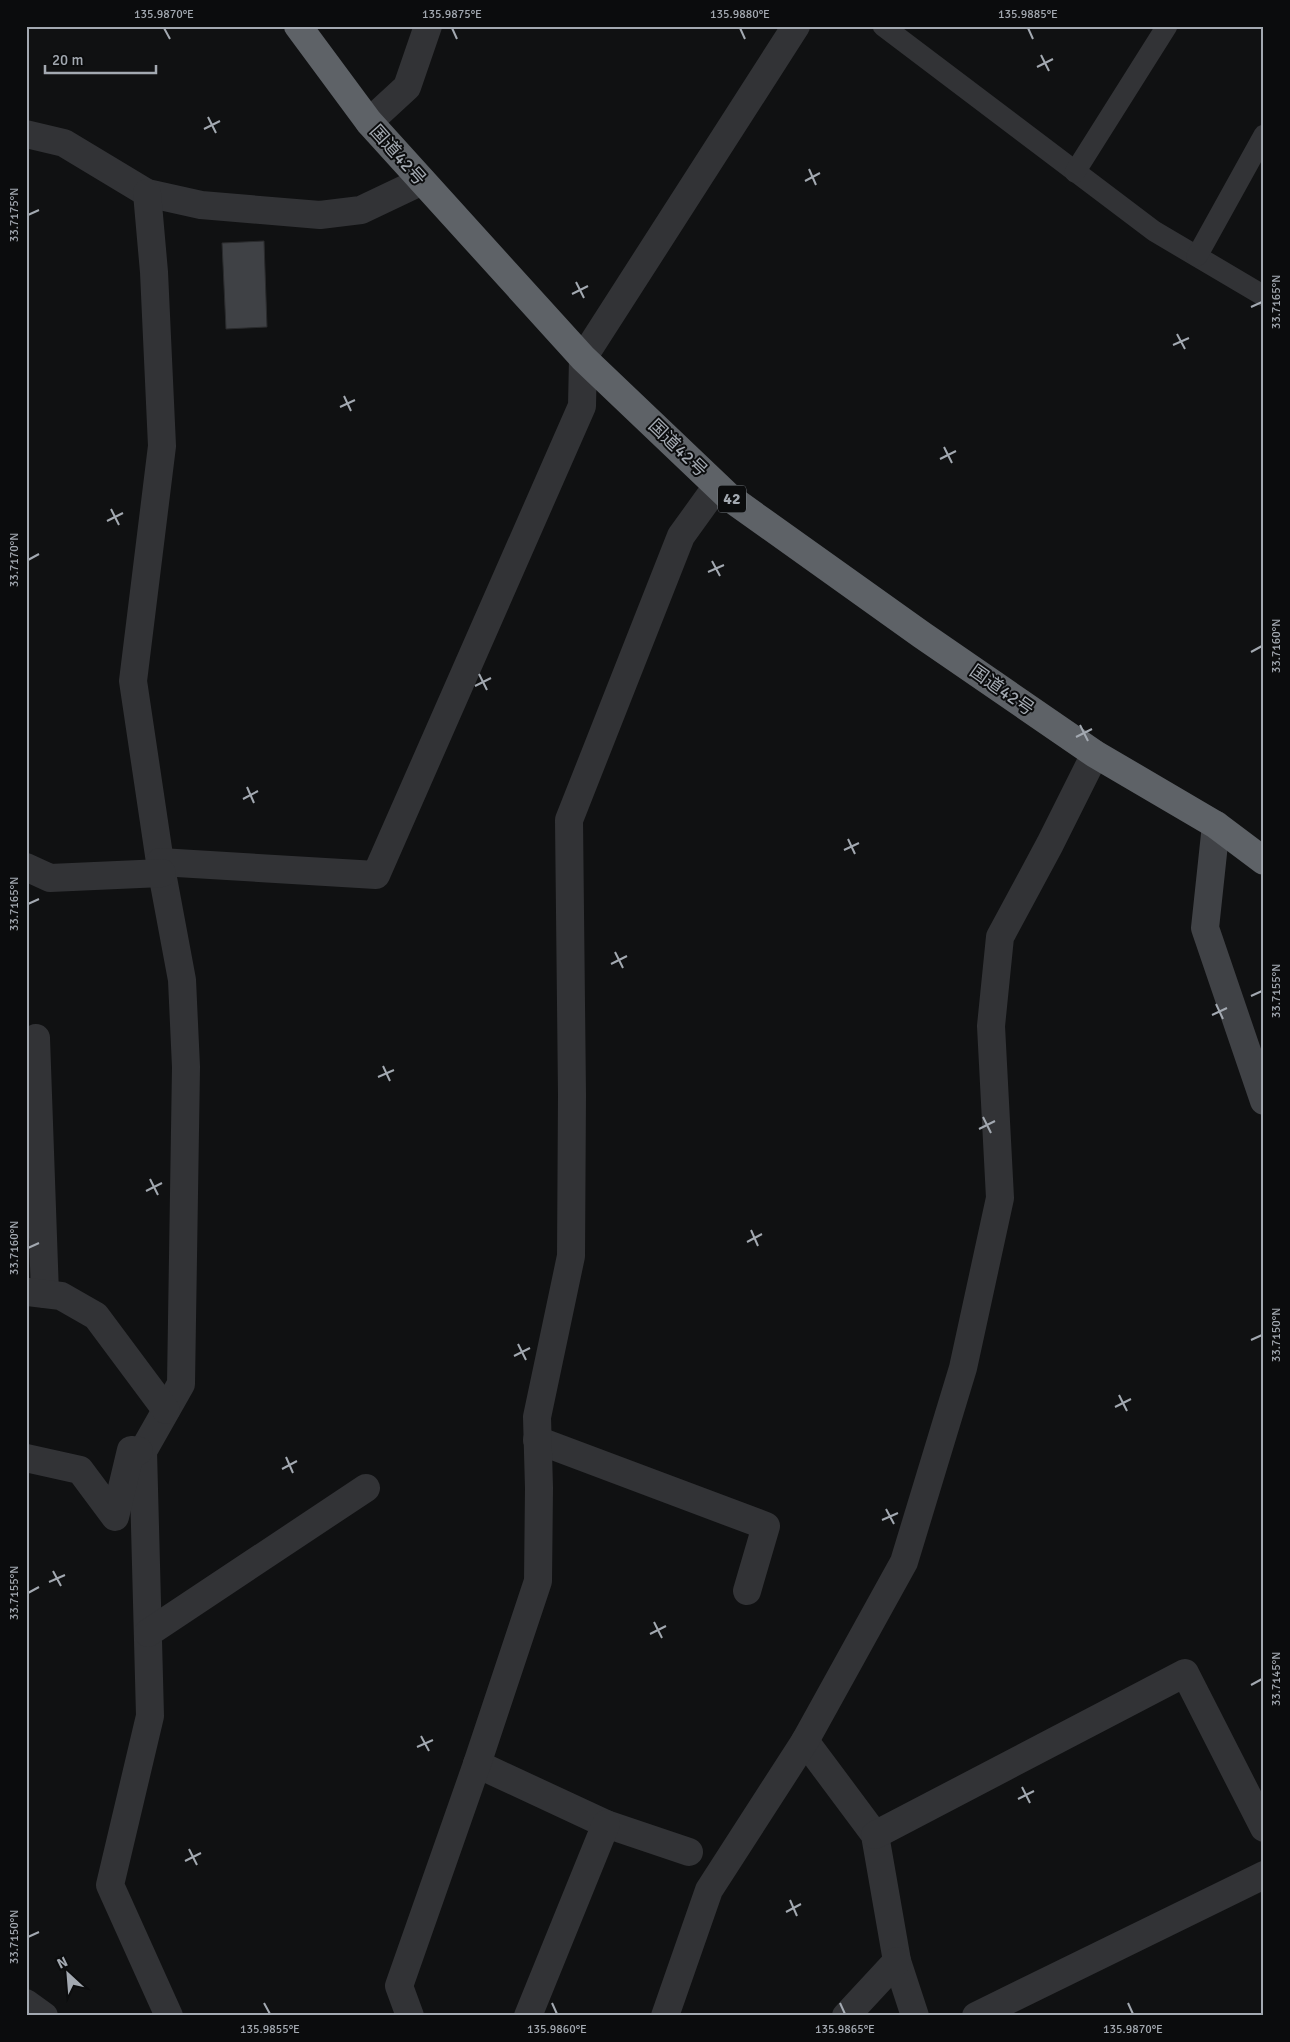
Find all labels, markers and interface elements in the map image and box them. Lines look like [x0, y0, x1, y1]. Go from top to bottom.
text: 135.9870°E [134, 7, 194, 22]
text: 135.9875°E [422, 7, 482, 22]
text: 135.9880°E [710, 7, 770, 22]
text: 135.9885°E [998, 7, 1058, 22]
scale bar [45, 42, 156, 74]
text: 20 m [52, 51, 83, 69]
street label: 国道42号 [365, 120, 431, 190]
text: 33.7175°N [7, 188, 22, 242]
text: 33.7165°N [1269, 275, 1284, 329]
street label: 国道42号 [644, 415, 712, 481]
road number: 42 [718, 486, 746, 512]
text: 33.7170°N [7, 533, 22, 587]
text: 33.7160°N [1269, 619, 1284, 673]
street label: 国道42号 [966, 660, 1038, 720]
text: 33.7165°N [7, 877, 22, 931]
text: 33.7155°N [1269, 964, 1284, 1018]
text: 33.7160°N [7, 1221, 22, 1275]
text: 33.7150°N [1269, 1308, 1284, 1362]
text: 33.7155°N [7, 1566, 22, 1620]
text: 33.7145°N [1269, 1652, 1284, 1706]
text: 33.7150°N [7, 1910, 22, 1964]
north arrow [42, 1950, 92, 2000]
text: N [54, 1953, 71, 1973]
text: 135.9855°E [240, 2022, 300, 2037]
text: 135.9860°E [527, 2022, 587, 2037]
text: 135.9865°E [815, 2022, 875, 2037]
text: 135.9870°E [1103, 2022, 1163, 2037]

